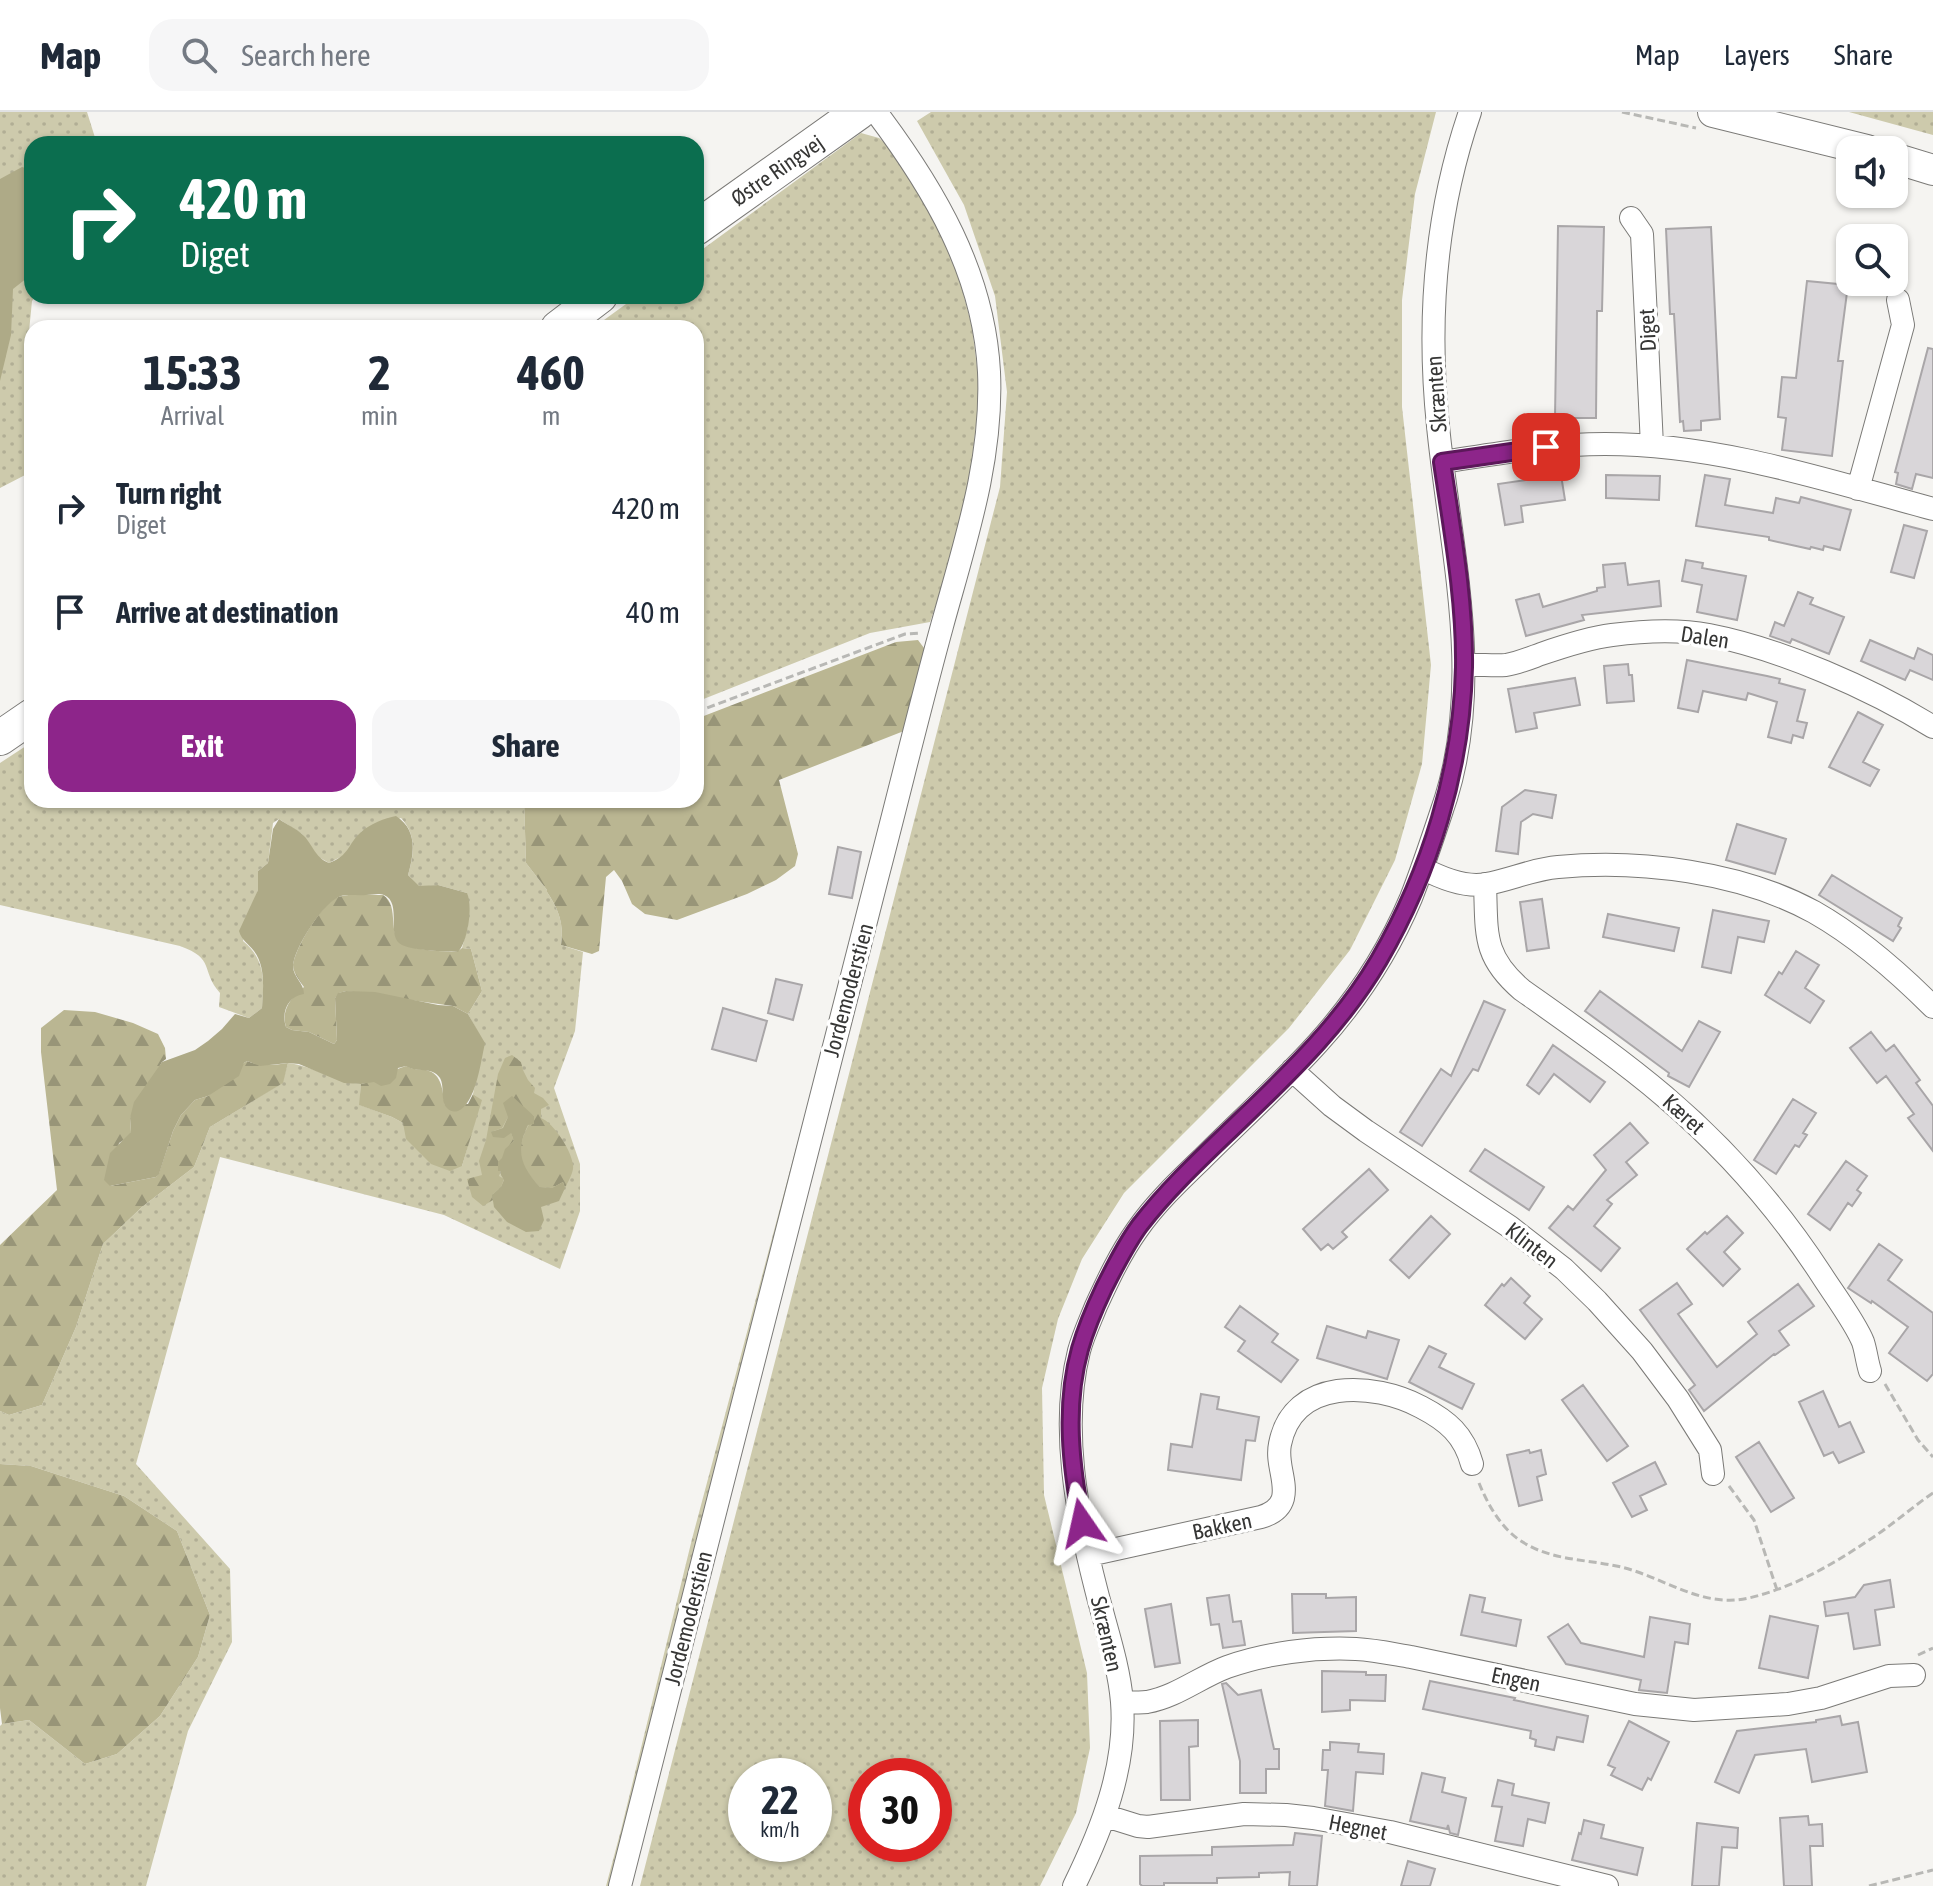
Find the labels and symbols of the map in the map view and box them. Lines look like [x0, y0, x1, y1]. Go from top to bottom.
street label: Østre Ringvej [726, 129, 828, 211]
street label: Diget [1633, 308, 1661, 352]
street label: Skrænten [1420, 355, 1452, 433]
pin [1512, 413, 1580, 481]
street label: Dalen [1679, 620, 1731, 654]
street label: Jordemoderstien [818, 920, 878, 1060]
street label: Kæret [1658, 1088, 1710, 1140]
street label: Klinten [1501, 1217, 1563, 1273]
position arrow [1040, 1481, 1124, 1565]
street label: Bakken [1190, 1507, 1254, 1545]
street label: Jordemoderstien [659, 1548, 717, 1688]
street label: Skrænten [1086, 1594, 1128, 1674]
street label: Engen [1489, 1661, 1543, 1697]
speed limit sign: 30 [848, 1758, 952, 1862]
street label: Hegnet [1326, 1809, 1390, 1845]

